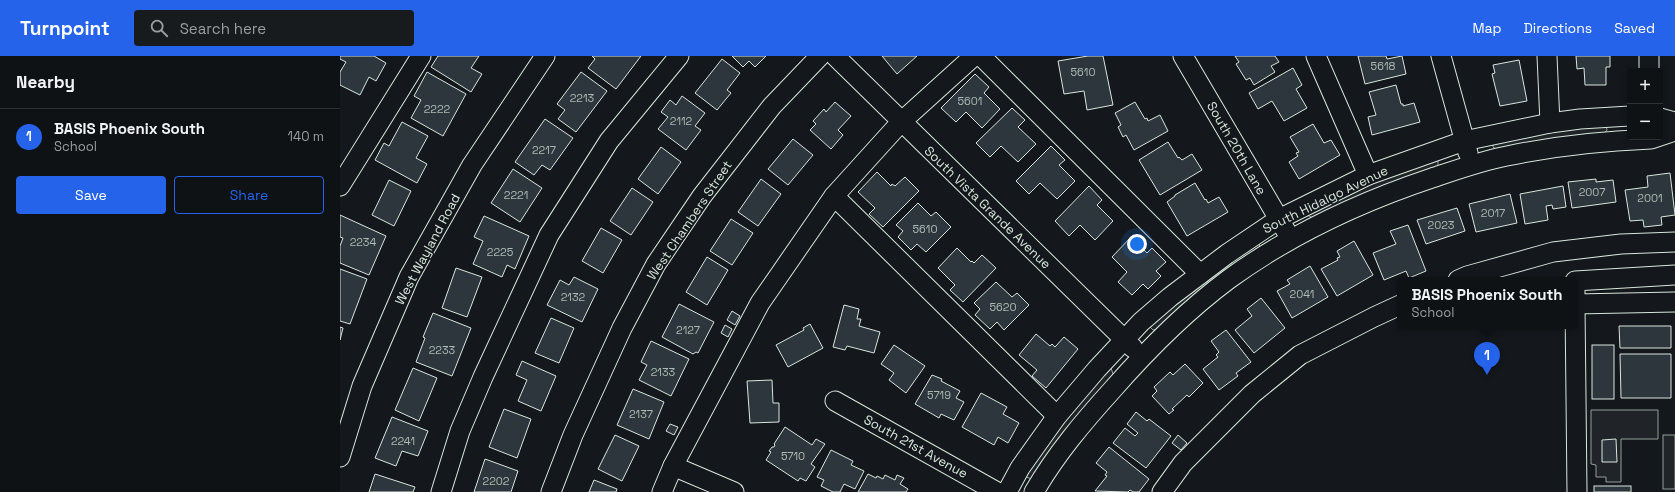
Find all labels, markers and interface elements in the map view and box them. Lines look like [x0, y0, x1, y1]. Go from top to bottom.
search box [134, 10, 414, 46]
text: Turnpoint [20, 16, 110, 41]
icon: search [148, 17, 170, 39]
text: Search here [180, 19, 266, 38]
text: Map [1472, 19, 1502, 37]
text: Directions [1524, 19, 1592, 37]
text: Saved [1614, 19, 1655, 37]
house number: 5618 [1371, 59, 1396, 73]
house number: 5610 [1071, 65, 1095, 79]
map controls [1627, 68, 1663, 140]
button: + [1627, 68, 1663, 104]
text: Nearby [16, 71, 75, 93]
house number: 2213 [570, 91, 595, 105]
house number: 5601 [958, 94, 982, 108]
street label: South 20th Lane [1203, 99, 1270, 198]
house number: 2222 [424, 102, 451, 116]
button: − [1627, 104, 1663, 140]
house number: 2112 [670, 114, 693, 128]
text: BASIS Phoenix South [54, 119, 205, 138]
text: 1 [26, 128, 32, 145]
text: 140 m [288, 128, 324, 145]
text: School [54, 138, 97, 155]
street label: South Vista Grande Avenue [921, 142, 1055, 272]
house number: 2217 [532, 143, 556, 157]
street label: West Chambers Street [643, 157, 736, 283]
street label: South Hidalgo Avenue [1260, 162, 1391, 237]
button: Save [16, 176, 166, 214]
button: Share [174, 176, 324, 214]
house number: 2007 [1579, 185, 1605, 199]
house number: 2221 [504, 188, 528, 202]
street label: West Wayland Road [391, 191, 464, 308]
house number: 2001 [1637, 191, 1663, 205]
house number: 2017 [1481, 206, 1505, 220]
house number: 2023 [1428, 218, 1455, 232]
house number: 5610 [913, 222, 937, 236]
your location [1127, 234, 1147, 254]
house number: 2234 [350, 235, 376, 249]
house number: 2225 [487, 245, 514, 259]
popup [1397, 277, 1577, 329]
text: BASIS Phoenix South [1412, 285, 1562, 304]
house number: 2041 [1290, 287, 1314, 301]
house number: 2132 [561, 290, 586, 304]
house number: 5620 [990, 300, 1016, 314]
text: School [1412, 304, 1454, 321]
house number: 2127 [676, 323, 700, 337]
pin: 1 [1474, 342, 1500, 375]
house number: 2233 [429, 343, 456, 357]
house number: 2133 [651, 365, 676, 379]
house number: 5719 [927, 388, 951, 402]
house number: 2137 [629, 407, 653, 421]
street label: South 21st Avenue [861, 411, 971, 482]
house number: 2241 [391, 434, 415, 448]
house number: 5710 [781, 449, 805, 463]
house number: 2202 [483, 474, 510, 488]

